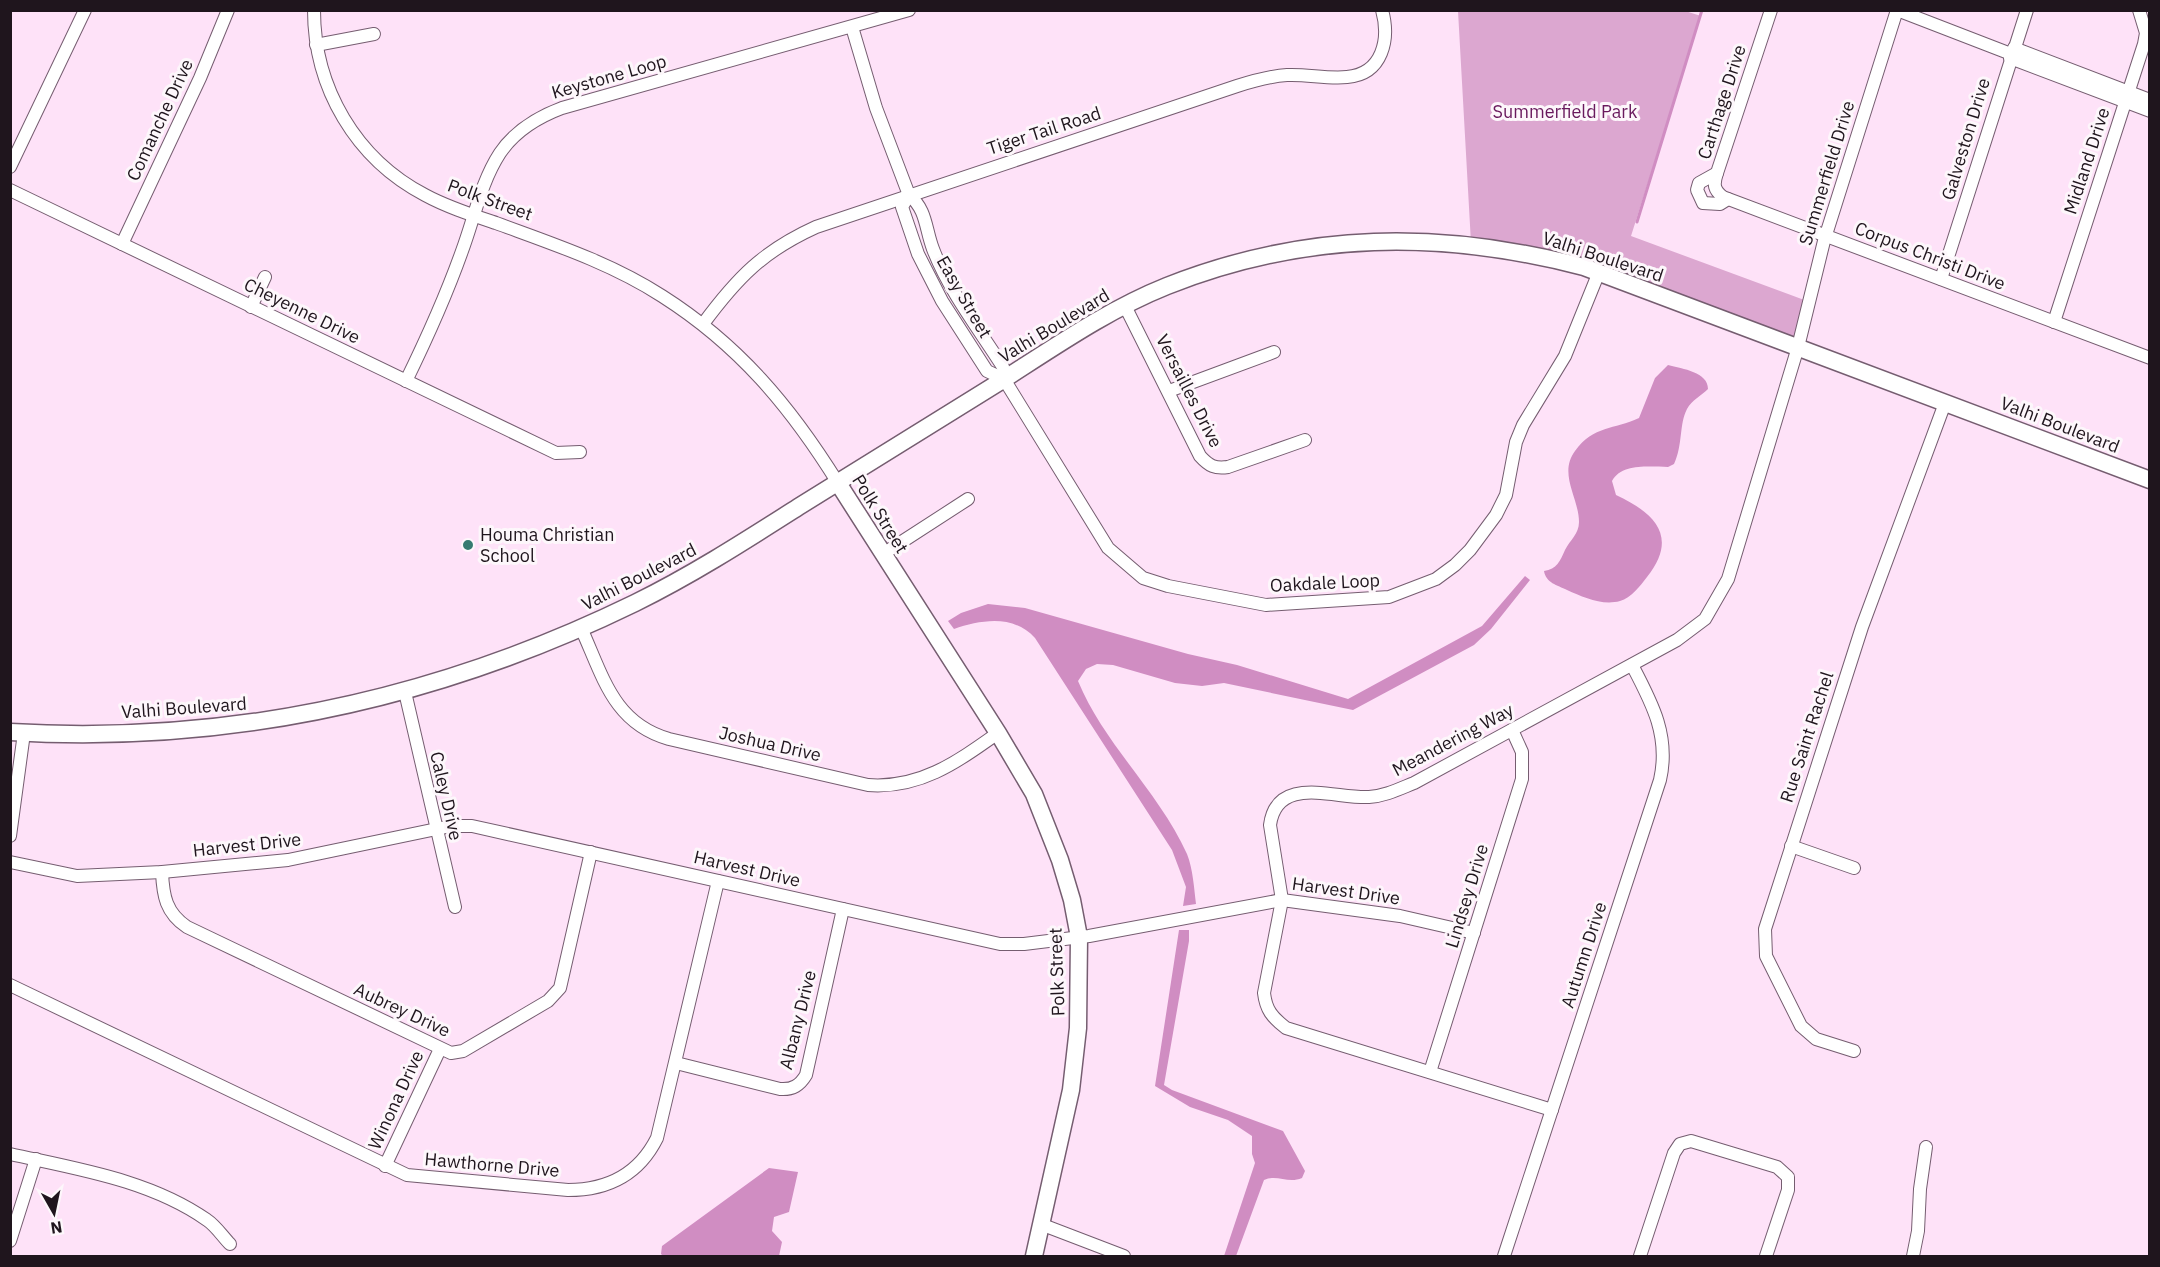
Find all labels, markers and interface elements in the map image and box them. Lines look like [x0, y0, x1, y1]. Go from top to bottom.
street label: Carthage Drive [1692, 42, 1751, 162]
street label: Keystone Loop [549, 49, 669, 104]
street label: Comanche Drive [121, 55, 198, 184]
street label: Galveston Drive [1936, 75, 1995, 203]
street label: Summerfield Drive [1794, 98, 1859, 248]
park label: Summerfield Park [1493, 100, 1638, 123]
street label: Tiger Tail Road [984, 101, 1104, 160]
street label: Midland Drive [2058, 105, 2115, 217]
street label: Polk Street [445, 174, 536, 225]
street label: Corpus Christi Drive [1852, 216, 2009, 295]
street label: Valhi Boulevard [1540, 226, 1667, 287]
street label: Easy Street [932, 252, 997, 342]
street label: Cheyenne Drive [240, 273, 364, 349]
street label: Valhi Boulevard [994, 283, 1114, 368]
street label: Versailles Drive [1151, 330, 1228, 451]
street label: Valhi Boulevard [1997, 391, 2123, 458]
street label: Polk Street [847, 470, 914, 557]
place label: Houma Christian School [480, 523, 614, 567]
marker: Houma Christian School [461, 538, 475, 552]
street label: Valhi Boulevard [577, 538, 700, 615]
street label: Oakdale Loop [1269, 568, 1381, 597]
street label: Rue Saint Rachel [1775, 668, 1839, 805]
street label: Valhi Boulevard [120, 692, 248, 723]
street label: Meandering Way [1388, 698, 1517, 781]
street label: Joshua Drive [717, 721, 824, 766]
street label: Caley Drive [425, 749, 468, 843]
street label: Harvest Drive [192, 827, 302, 862]
street label: Lindsey Drive [1440, 841, 1493, 951]
street label: Harvest Drive [692, 845, 803, 892]
street label: Harvest Drive [1291, 872, 1402, 909]
street label: Autumn Drive [1556, 899, 1612, 1011]
street label: Polk Street [1043, 927, 1070, 1017]
street label: Albany Drive [774, 968, 821, 1072]
street label: Aubrey Drive [350, 977, 454, 1042]
street label: Winona Drive [363, 1046, 429, 1153]
street label: Hawthorne Drive [424, 1147, 561, 1182]
north arrow [24, 1183, 84, 1243]
text: N [49, 1217, 64, 1239]

